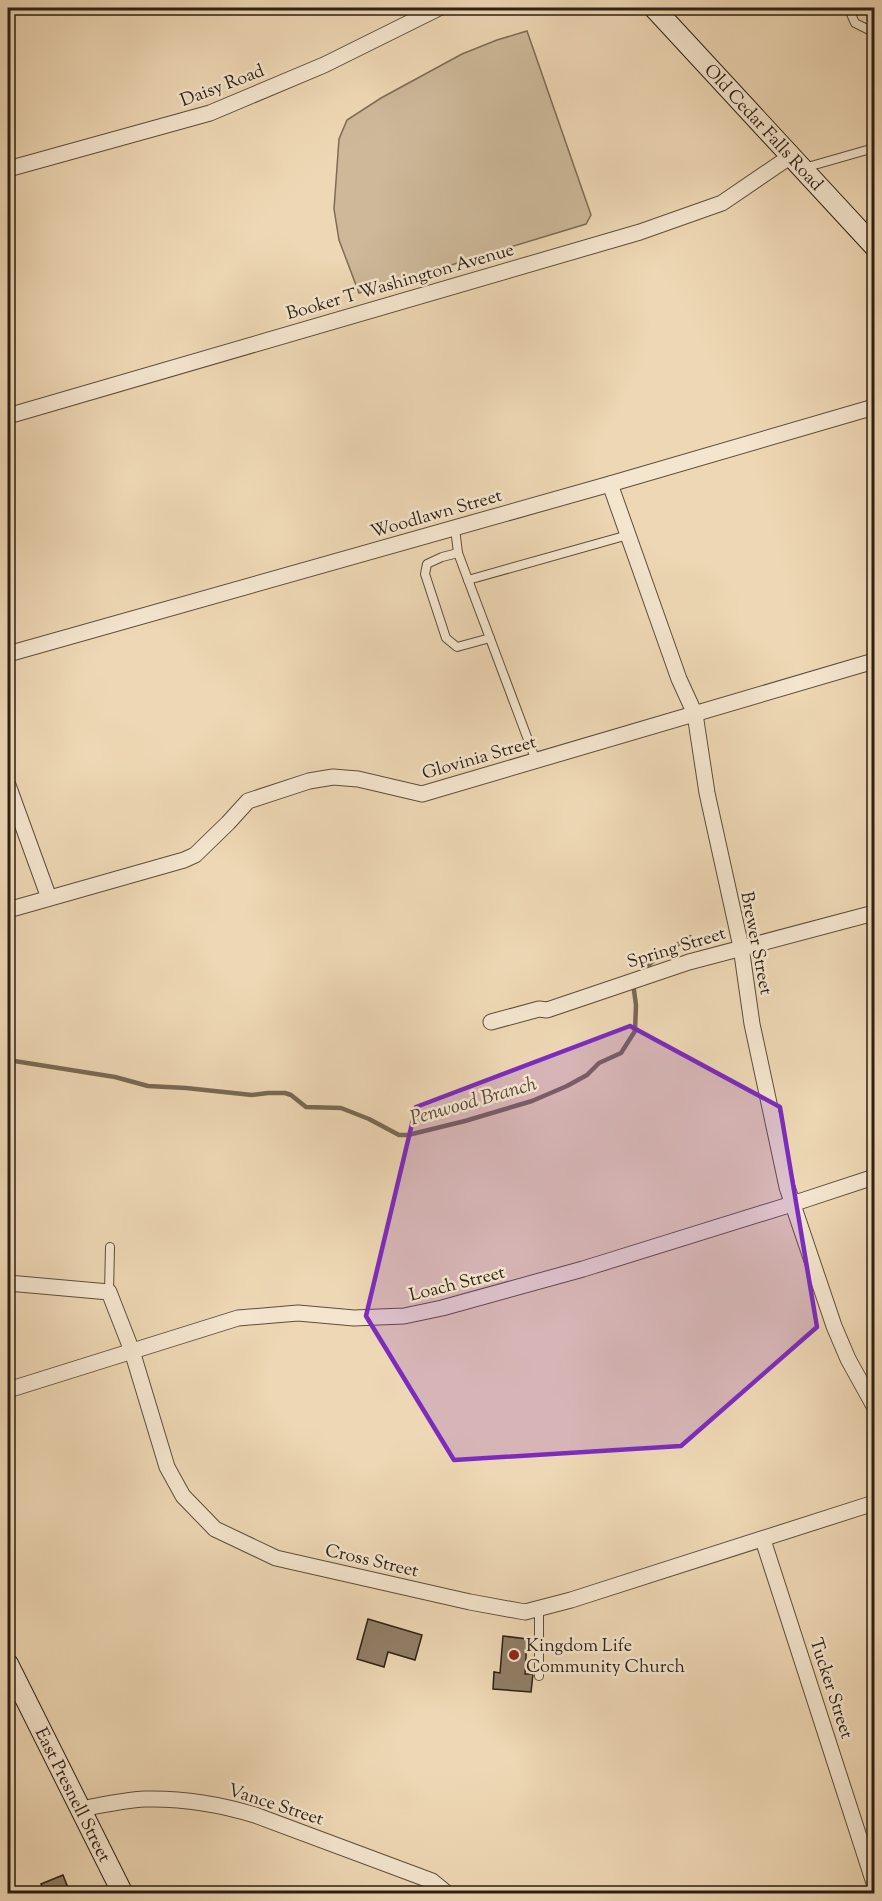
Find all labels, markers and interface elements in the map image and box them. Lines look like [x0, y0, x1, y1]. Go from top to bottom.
street label: Daisy Road [177, 59, 268, 115]
street label: Old Cedar Falls Road [697, 59, 828, 198]
street label: Booker T Washington Avenue [284, 238, 517, 328]
street label: Woodlawn Street [368, 484, 505, 546]
street label: Glovinia Street [419, 730, 540, 788]
street label: Brewer Street [732, 890, 778, 997]
street label: Spring Street [624, 922, 729, 976]
water label: Penwood Branch [407, 1070, 541, 1134]
street label: Loach Street [407, 1261, 508, 1309]
street label: Cross Street [322, 1539, 421, 1585]
place label: Kingdom Life Community Church [526, 1634, 685, 1681]
street label: Tucker Street [802, 1635, 859, 1742]
marker: Kingdom Life Community Church [507, 1648, 521, 1662]
street label: East Presnell Street [27, 1724, 116, 1867]
street label: Vance Street [224, 1778, 327, 1834]

